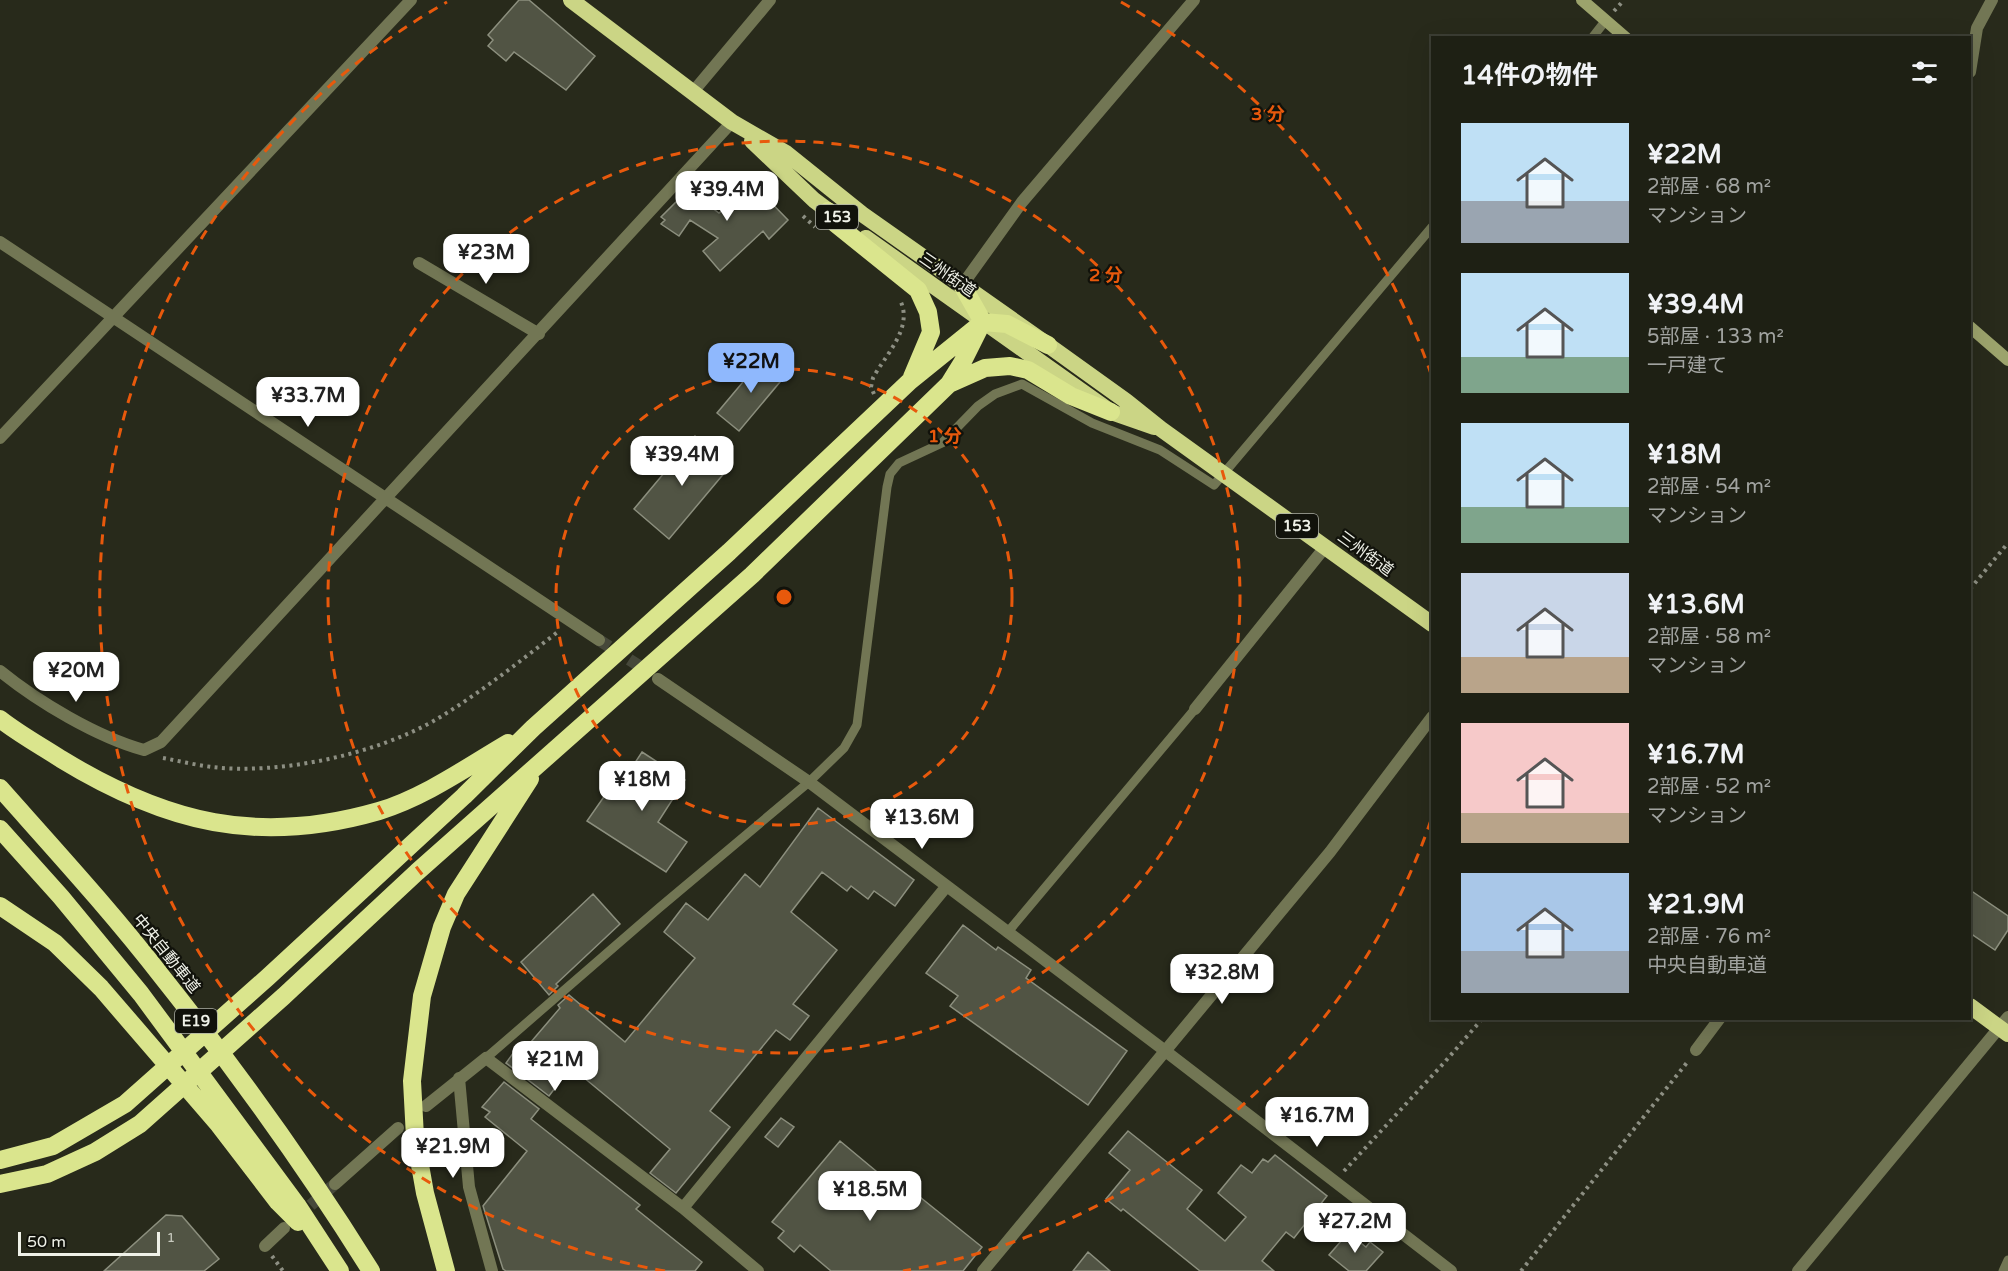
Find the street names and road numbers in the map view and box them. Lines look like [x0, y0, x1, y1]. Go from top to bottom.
road number: 153 [816, 205, 858, 229]
street label: 三州街道 [915, 248, 979, 301]
road number: 153 [1276, 514, 1318, 538]
street label: 三州街道 [1334, 527, 1397, 581]
street label: 中央自動車道 [128, 910, 204, 997]
road number: E19 [175, 1009, 217, 1033]

